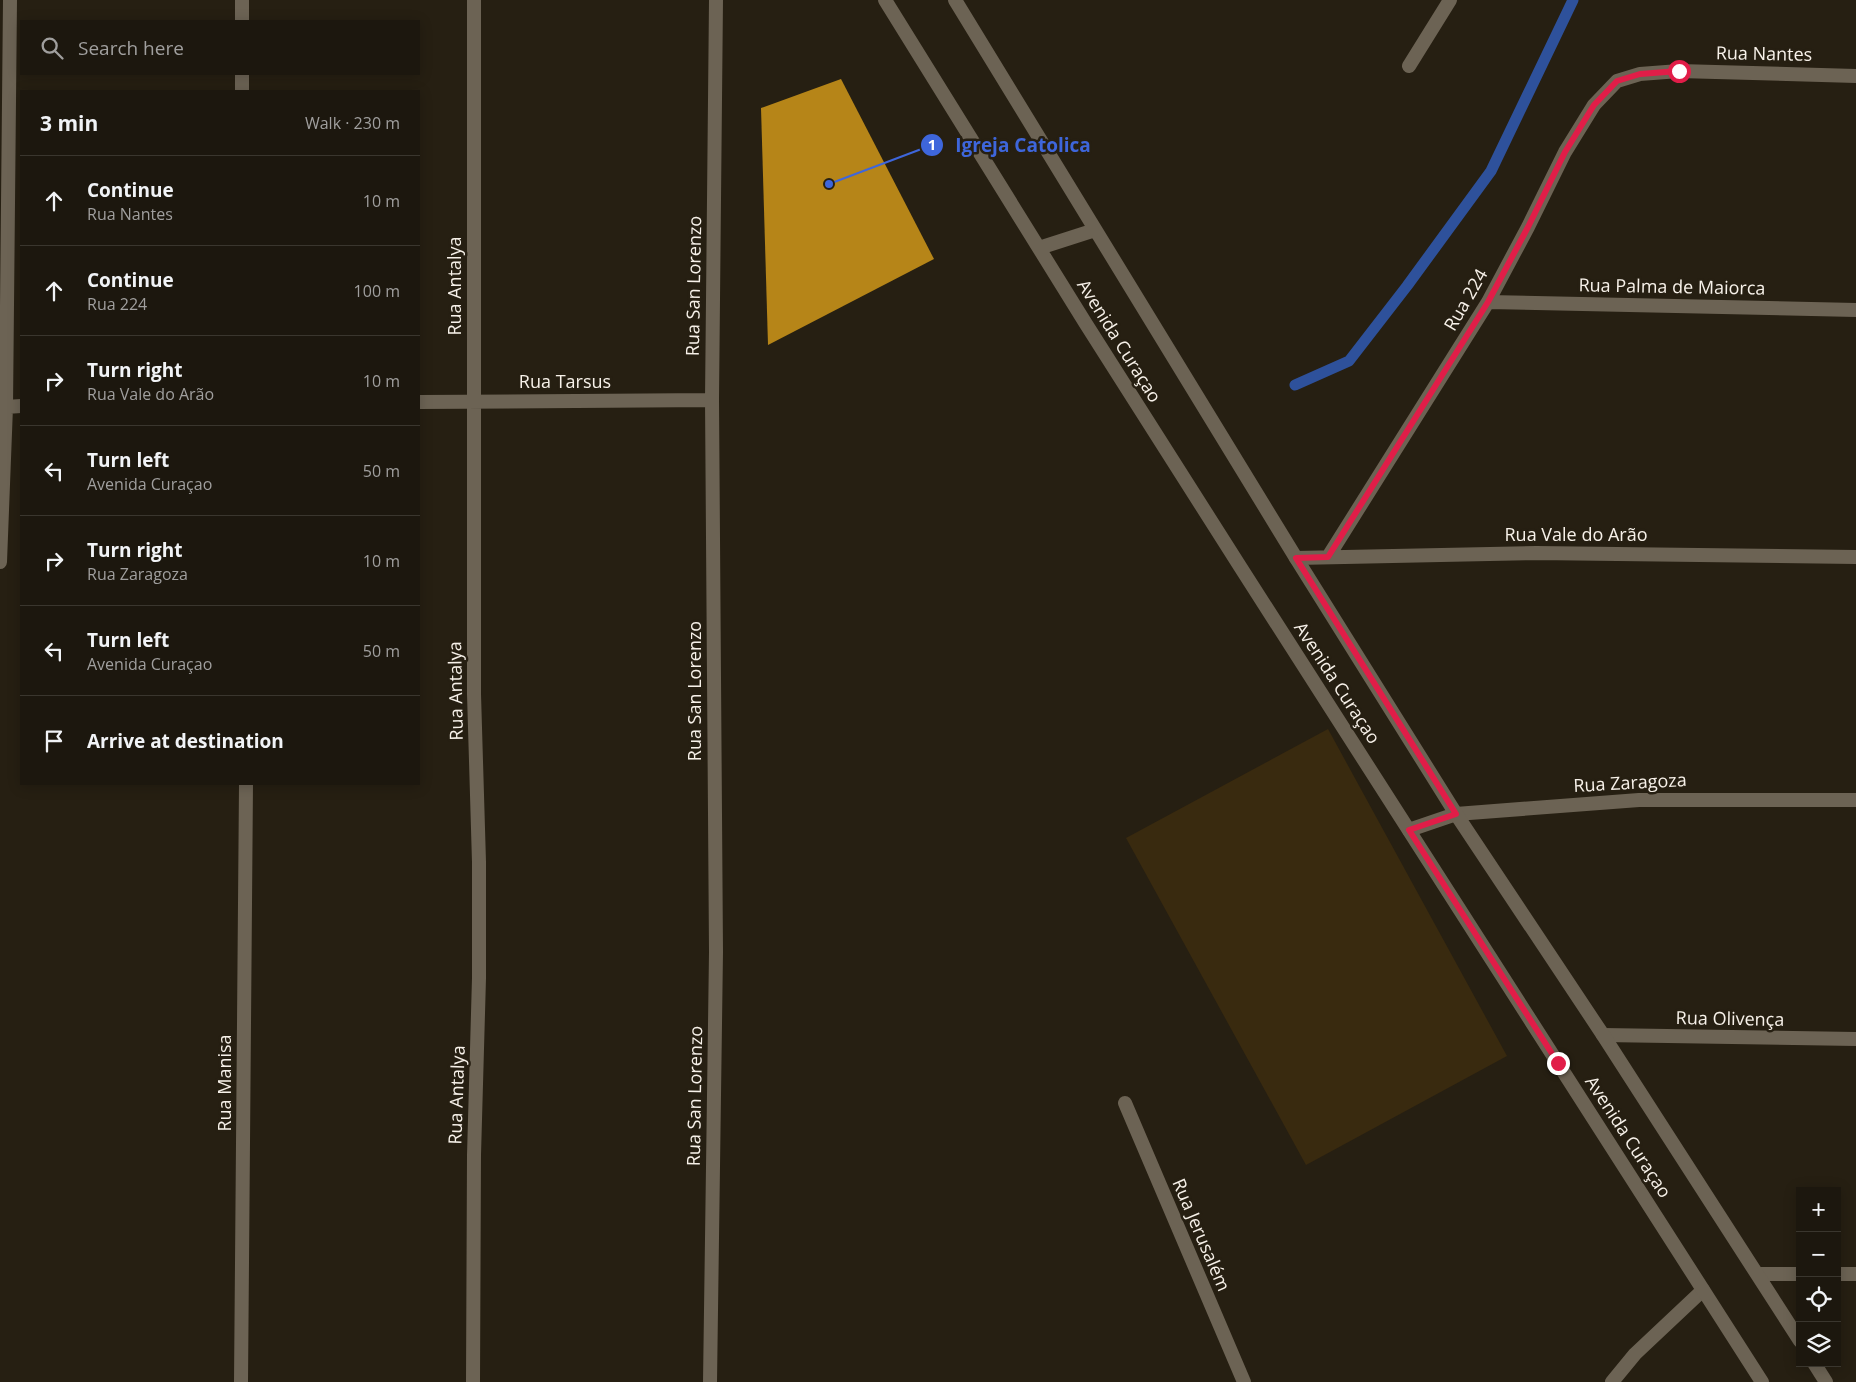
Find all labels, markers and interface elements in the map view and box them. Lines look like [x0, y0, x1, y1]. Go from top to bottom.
search box [20, 20, 420, 75]
icon: search [38, 34, 66, 62]
text: Search here [78, 35, 184, 61]
street label: Rua Nantes [1716, 40, 1812, 66]
route start [1668, 60, 1691, 83]
text: 3 min [40, 109, 98, 137]
text: Walk · 230 m [305, 112, 400, 134]
callout: Igreja Catolica [920, 128, 1100, 162]
text: Igreja Catolica [955, 132, 1091, 158]
text: 1 [928, 134, 936, 154]
text: Continue [87, 177, 174, 203]
icon: ahead [40, 187, 68, 215]
text: 10 m [363, 190, 400, 212]
text: Rua Nantes [87, 203, 173, 225]
street label: Rua San Lorenzo [680, 216, 706, 356]
street label: Rua Antalya [442, 236, 466, 336]
street label: Rua 224 [1438, 264, 1492, 335]
text: Continue [87, 267, 174, 293]
street label: Rua Palma de Maiorca [1578, 272, 1766, 300]
street label: Avenida Curaçao [1072, 274, 1167, 407]
icon: ahead [40, 277, 68, 305]
text: 100 m [354, 280, 400, 302]
text: Rua 224 [87, 293, 147, 315]
text: Turn right [87, 357, 182, 383]
icon: right [40, 367, 68, 395]
street label: Rua Tarsus [519, 369, 611, 393]
text: 10 m [363, 370, 400, 392]
text: Rua Vale do Arão [87, 383, 214, 405]
text: Turn left [87, 447, 169, 473]
icon: left [40, 457, 68, 485]
text: 50 m [363, 460, 400, 482]
text: Avenida Curaçao [87, 473, 212, 495]
street label: Rua Vale do Arão [1505, 522, 1647, 546]
text: Turn right [87, 537, 182, 563]
icon: right [40, 547, 68, 575]
text: 10 m [363, 550, 400, 572]
text: Rua Zaragoza [87, 563, 188, 585]
street label: Avenida Curaçao [1289, 617, 1386, 748]
street label: Rua San Lorenzo [682, 621, 706, 761]
text: Turn left [87, 627, 169, 653]
icon: left [40, 637, 68, 665]
text: 50 m [363, 640, 400, 662]
street label: Rua Antalya [442, 641, 468, 741]
text: Avenida Curaçao [87, 653, 212, 675]
icon: arrive [40, 727, 68, 755]
text: Arrive at destination [87, 728, 284, 754]
street label: Rua Zaragoza [1573, 767, 1687, 797]
street label: Rua Olivença [1675, 1005, 1785, 1031]
street label: Rua San Lorenzo [681, 1026, 707, 1166]
street label: Rua Manisa [212, 1034, 236, 1132]
street label: Rua Antalya [442, 1045, 470, 1145]
route end [1547, 1052, 1570, 1075]
street label: Avenida Curaçao [1580, 1071, 1677, 1202]
street label: Rua Jerusalém [1167, 1175, 1236, 1295]
map controls [1796, 1187, 1841, 1367]
button: + [1796, 1187, 1841, 1232]
button: − [1796, 1232, 1841, 1277]
button: locate [1796, 1277, 1841, 1322]
button: layers [1796, 1322, 1841, 1367]

